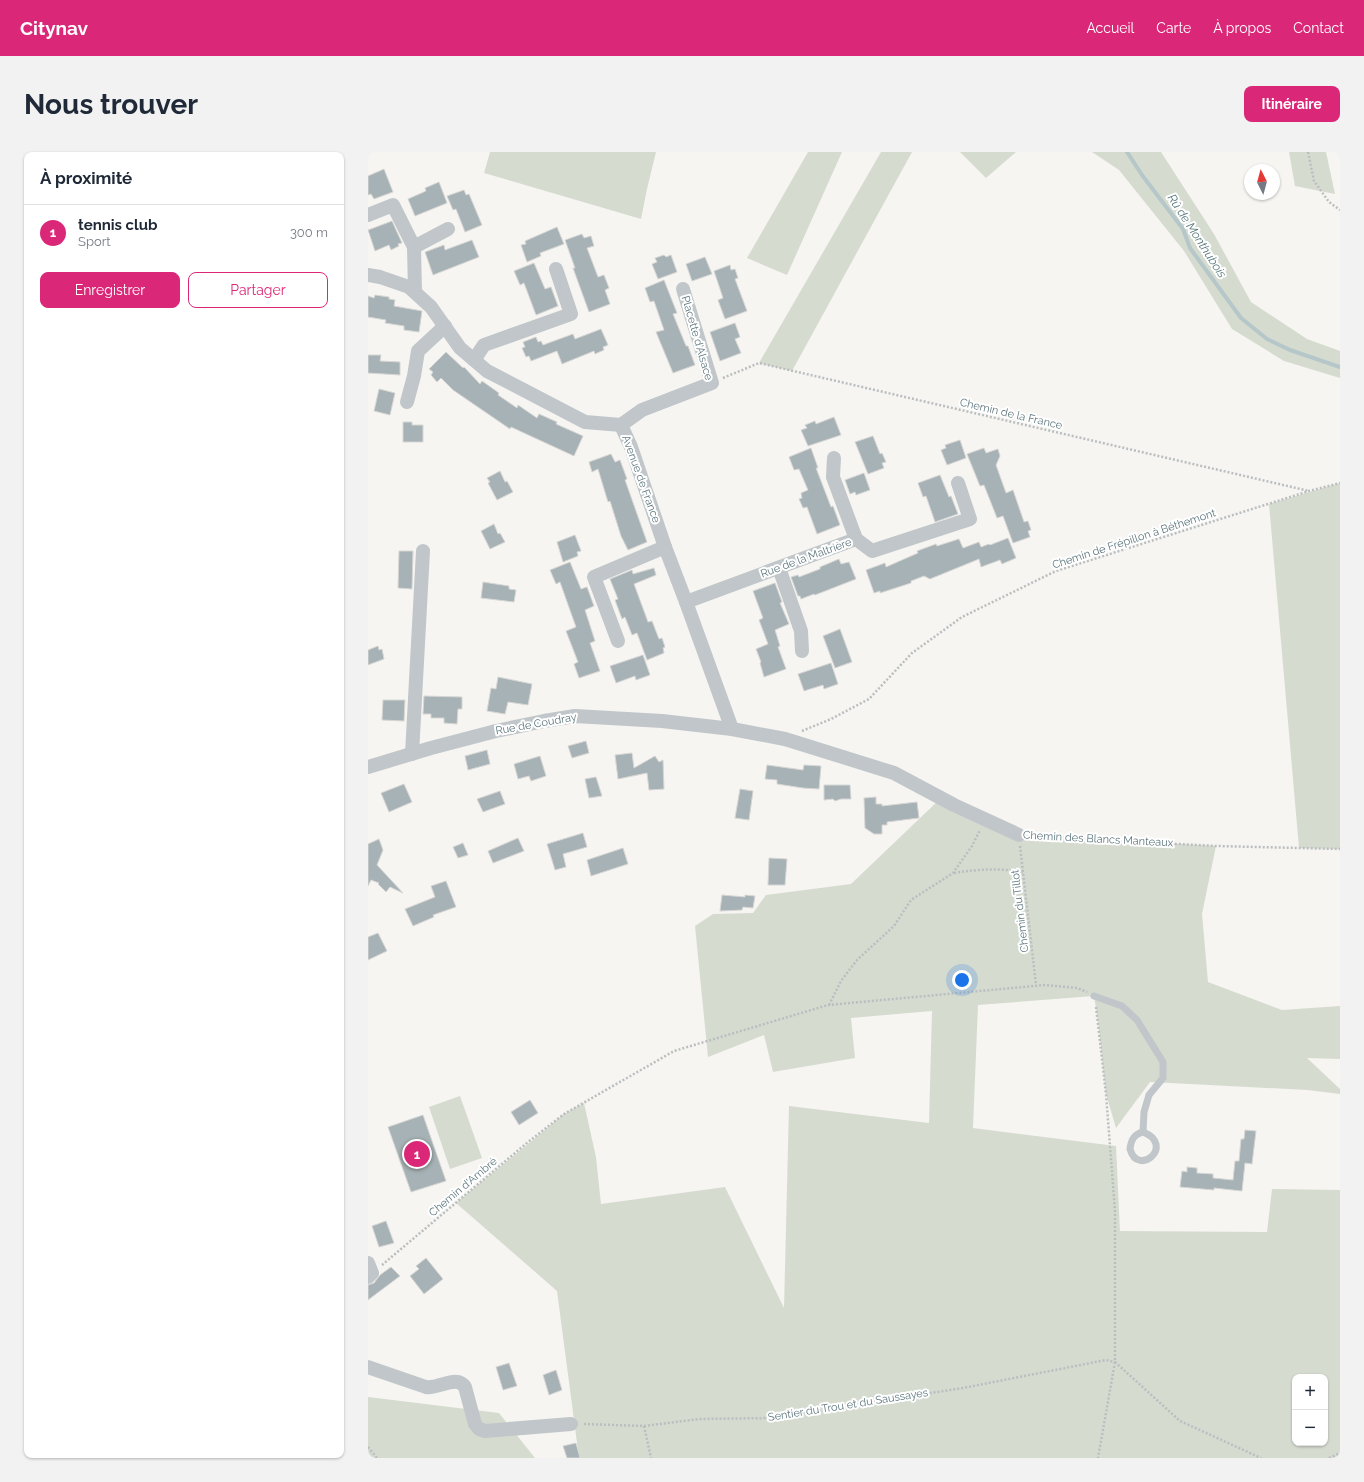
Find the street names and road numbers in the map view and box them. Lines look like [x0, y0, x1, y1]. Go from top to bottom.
street label: Placette d'Alsace [679, 294, 715, 382]
street label: Chemin de la France [958, 396, 1064, 432]
street label: Avenue de France [619, 433, 663, 525]
street label: Chemin de Frépillon à Béthemont [1051, 506, 1218, 572]
street label: Rue de la Maltrière [759, 535, 854, 581]
street label: Rue de Coudray [494, 710, 578, 738]
street label: Chemin des Blancs Manteaux [1023, 829, 1174, 849]
street label: Chemin du Tillot [1008, 869, 1032, 953]
street label: Chemin d'Ambré [426, 1154, 500, 1219]
street label: Sentier du Trou et du Saussayes [767, 1386, 929, 1424]

